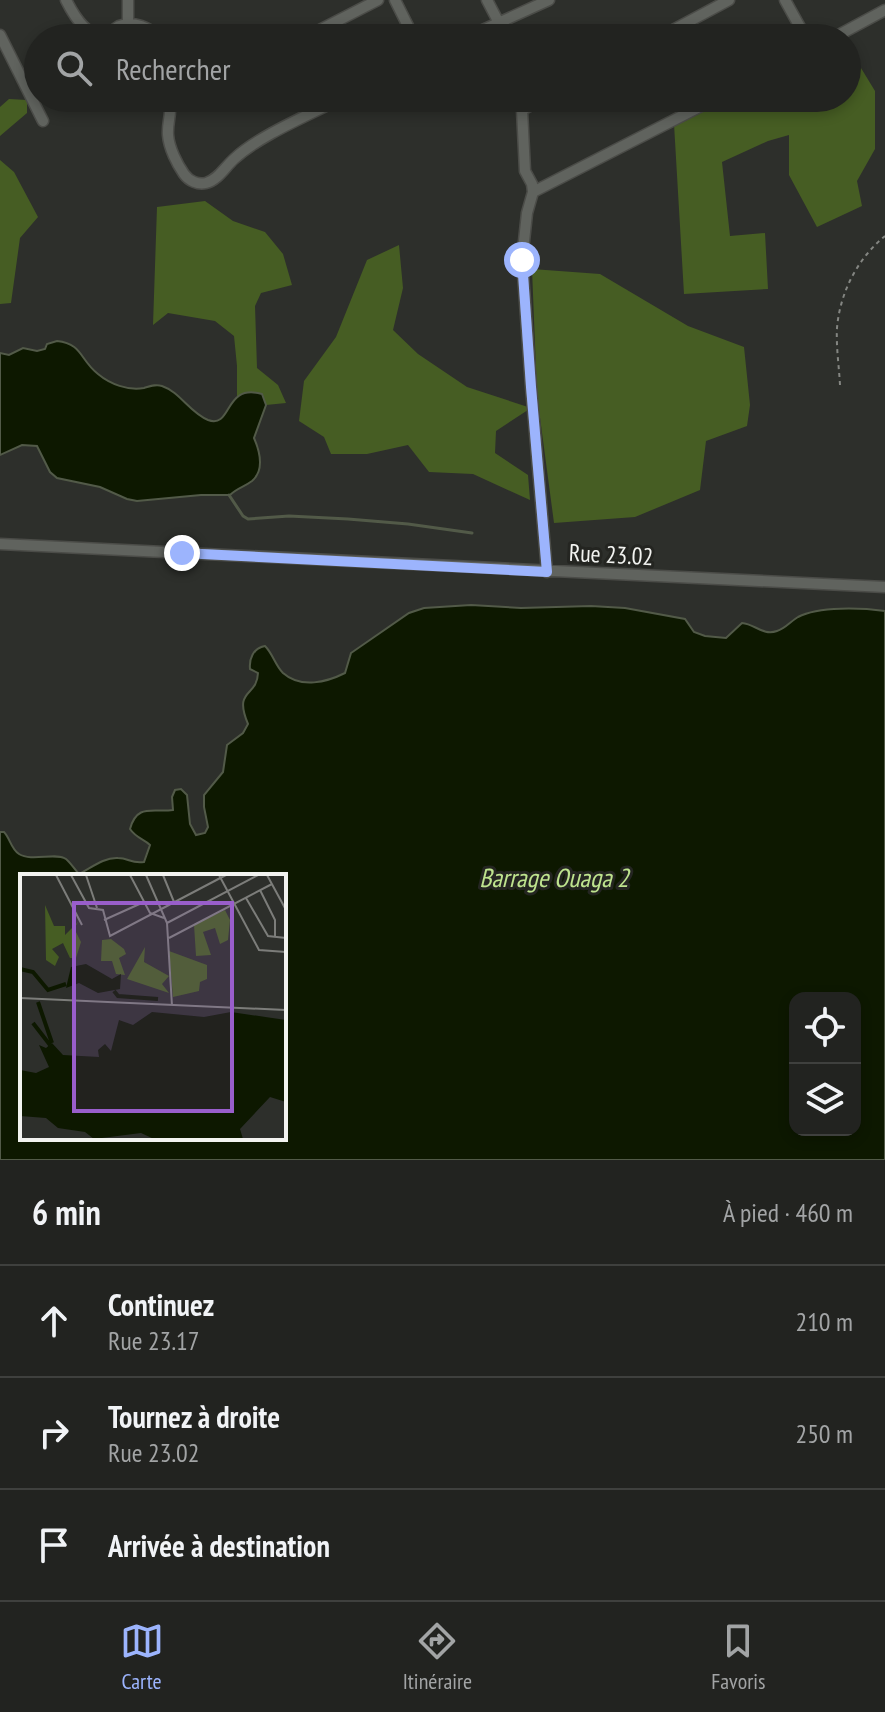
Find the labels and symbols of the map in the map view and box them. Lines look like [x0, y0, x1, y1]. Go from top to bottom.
route start [504, 242, 540, 278]
route end [164, 535, 200, 571]
street label: Rue 23.02 [568, 537, 654, 572]
water label: Barrage Ouaga 2 [479, 861, 631, 894]
inset map [20, 874, 286, 1140]

